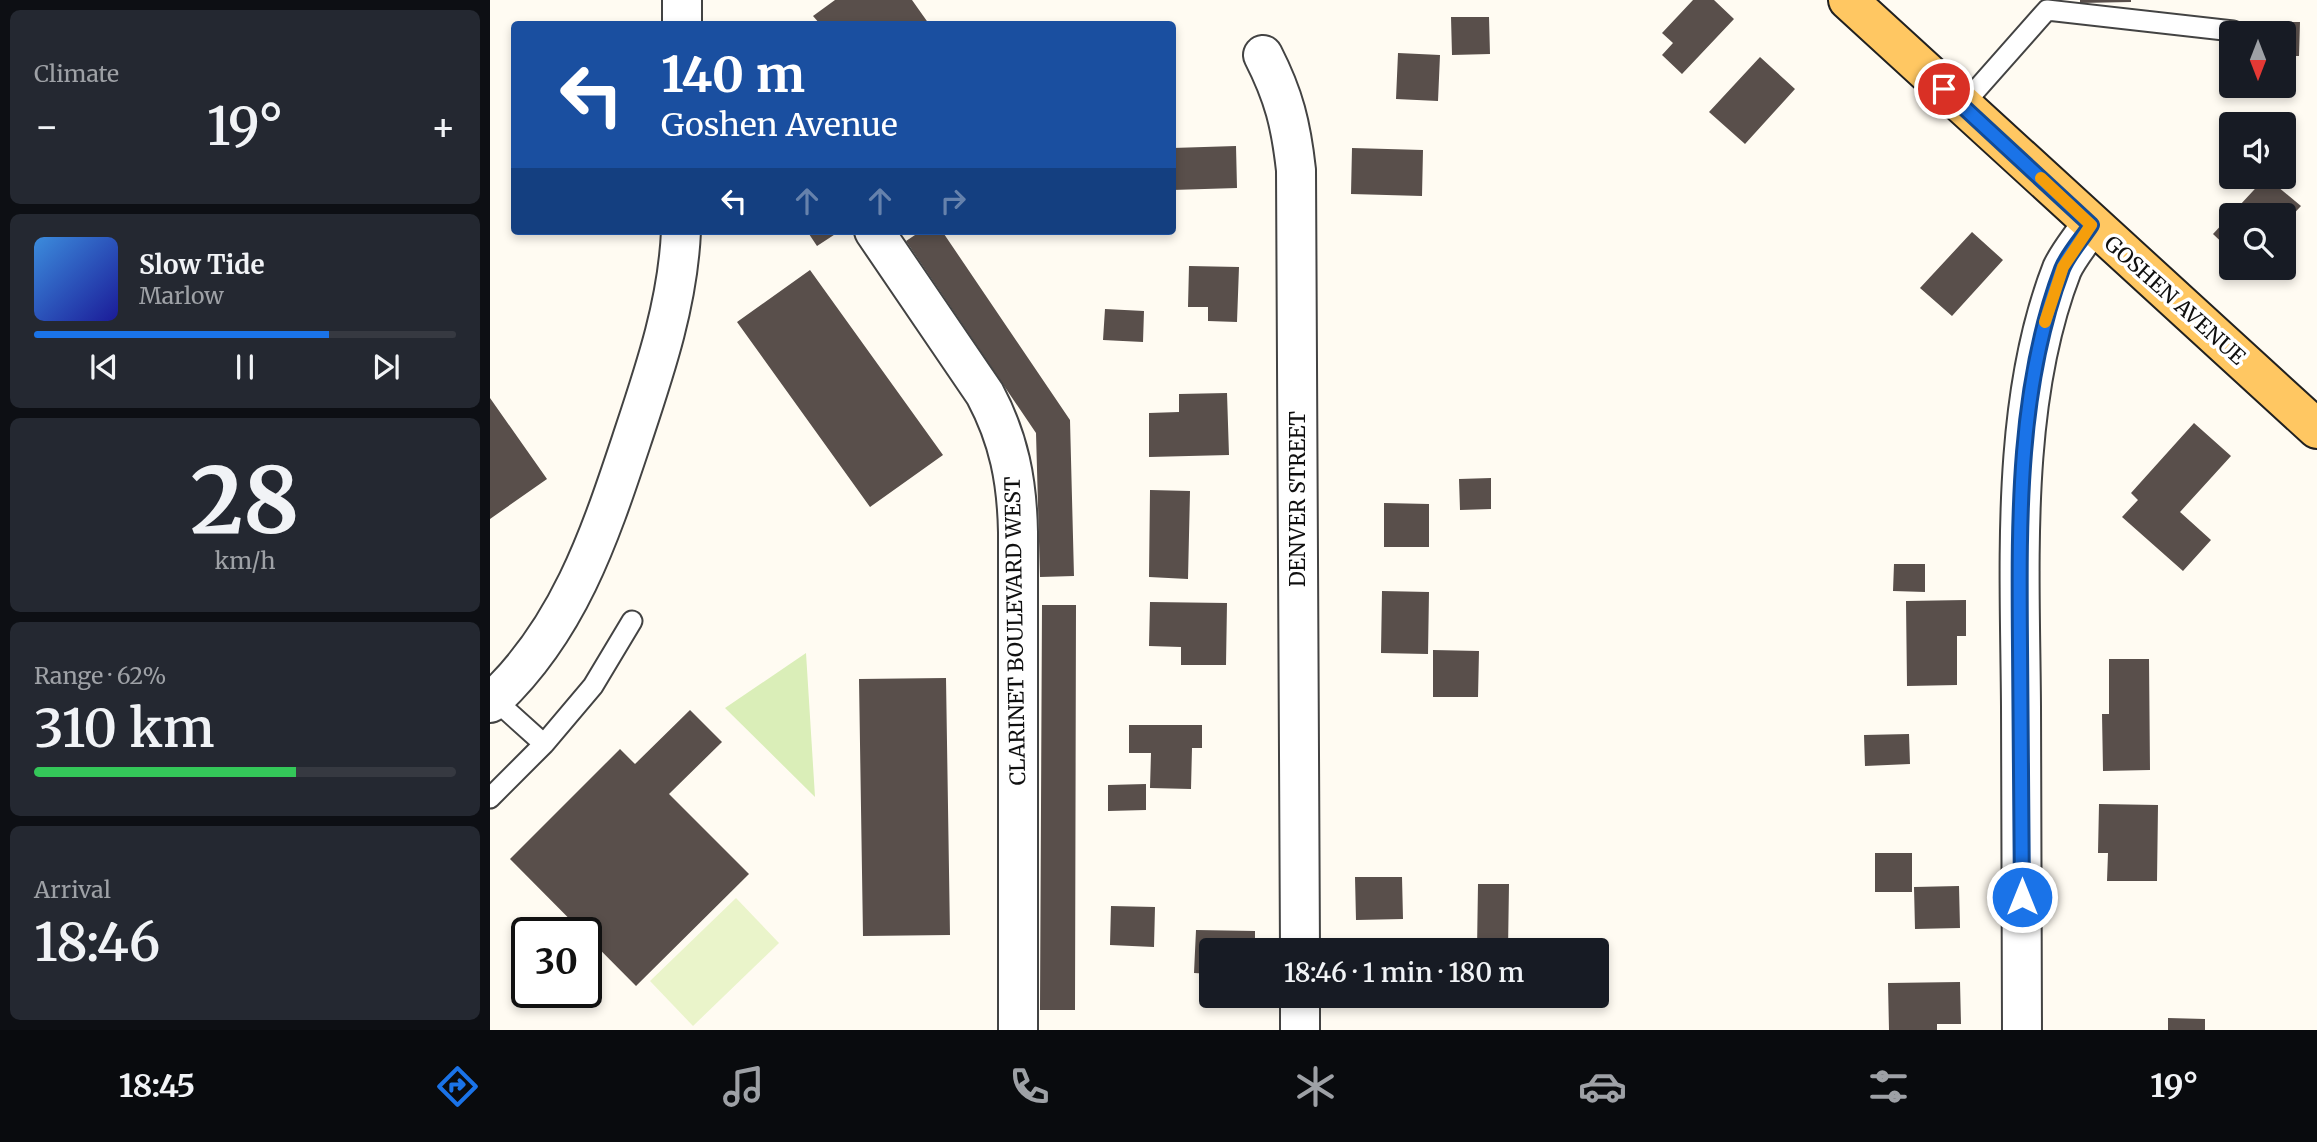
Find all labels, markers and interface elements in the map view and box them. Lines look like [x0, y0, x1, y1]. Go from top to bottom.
north arrow [2219, 21, 2296, 98]
map controls [2219, 21, 2296, 280]
text: 140 m [661, 44, 805, 105]
icon: left [546, 49, 637, 140]
text: Climate [34, 59, 119, 88]
pin [1914, 59, 1974, 119]
icon: arrive [1925, 70, 1963, 108]
text: 19° [207, 94, 283, 159]
text: − [34, 103, 59, 150]
text: + [431, 103, 456, 150]
text: Goshen Avenue [661, 105, 898, 145]
button: sound [2219, 112, 2296, 189]
icon: left [715, 182, 753, 220]
icon: ahead [788, 182, 826, 220]
icon: ahead [861, 182, 899, 220]
icon: right [934, 182, 972, 220]
button: search [2219, 203, 2296, 280]
street label: GOSHEN AVENUE [2099, 230, 2252, 371]
text: Slow Tide [139, 248, 265, 281]
text: Marlow [139, 281, 224, 310]
icon: previous [85, 348, 123, 386]
icon: pause [226, 348, 264, 386]
icon: next [367, 348, 405, 386]
street label: DENVER STREET [1284, 411, 1311, 587]
text: 28 [190, 443, 300, 558]
street label: CLARINET BOULEVARD WEST [999, 476, 1031, 786]
text: km/h [215, 546, 275, 575]
text: Range · 62% [34, 661, 166, 690]
text: 310 km [34, 696, 215, 761]
position arrow [1985, 860, 2059, 934]
text: Arrival [34, 875, 111, 904]
text: 18:46 [34, 910, 160, 975]
speed limit sign: 30 [511, 917, 602, 1008]
text: 18:46 · 1 min · 180 m [1284, 956, 1524, 989]
icon: directions [433, 1062, 482, 1111]
icon: music [719, 1062, 768, 1111]
icon: phone [1005, 1062, 1054, 1111]
icon: climate [1291, 1062, 1340, 1111]
icon: car [1578, 1062, 1627, 1111]
icon: filters [1864, 1062, 1913, 1111]
text: 18:45 [119, 1066, 195, 1106]
text: 19° [2150, 1066, 2198, 1106]

